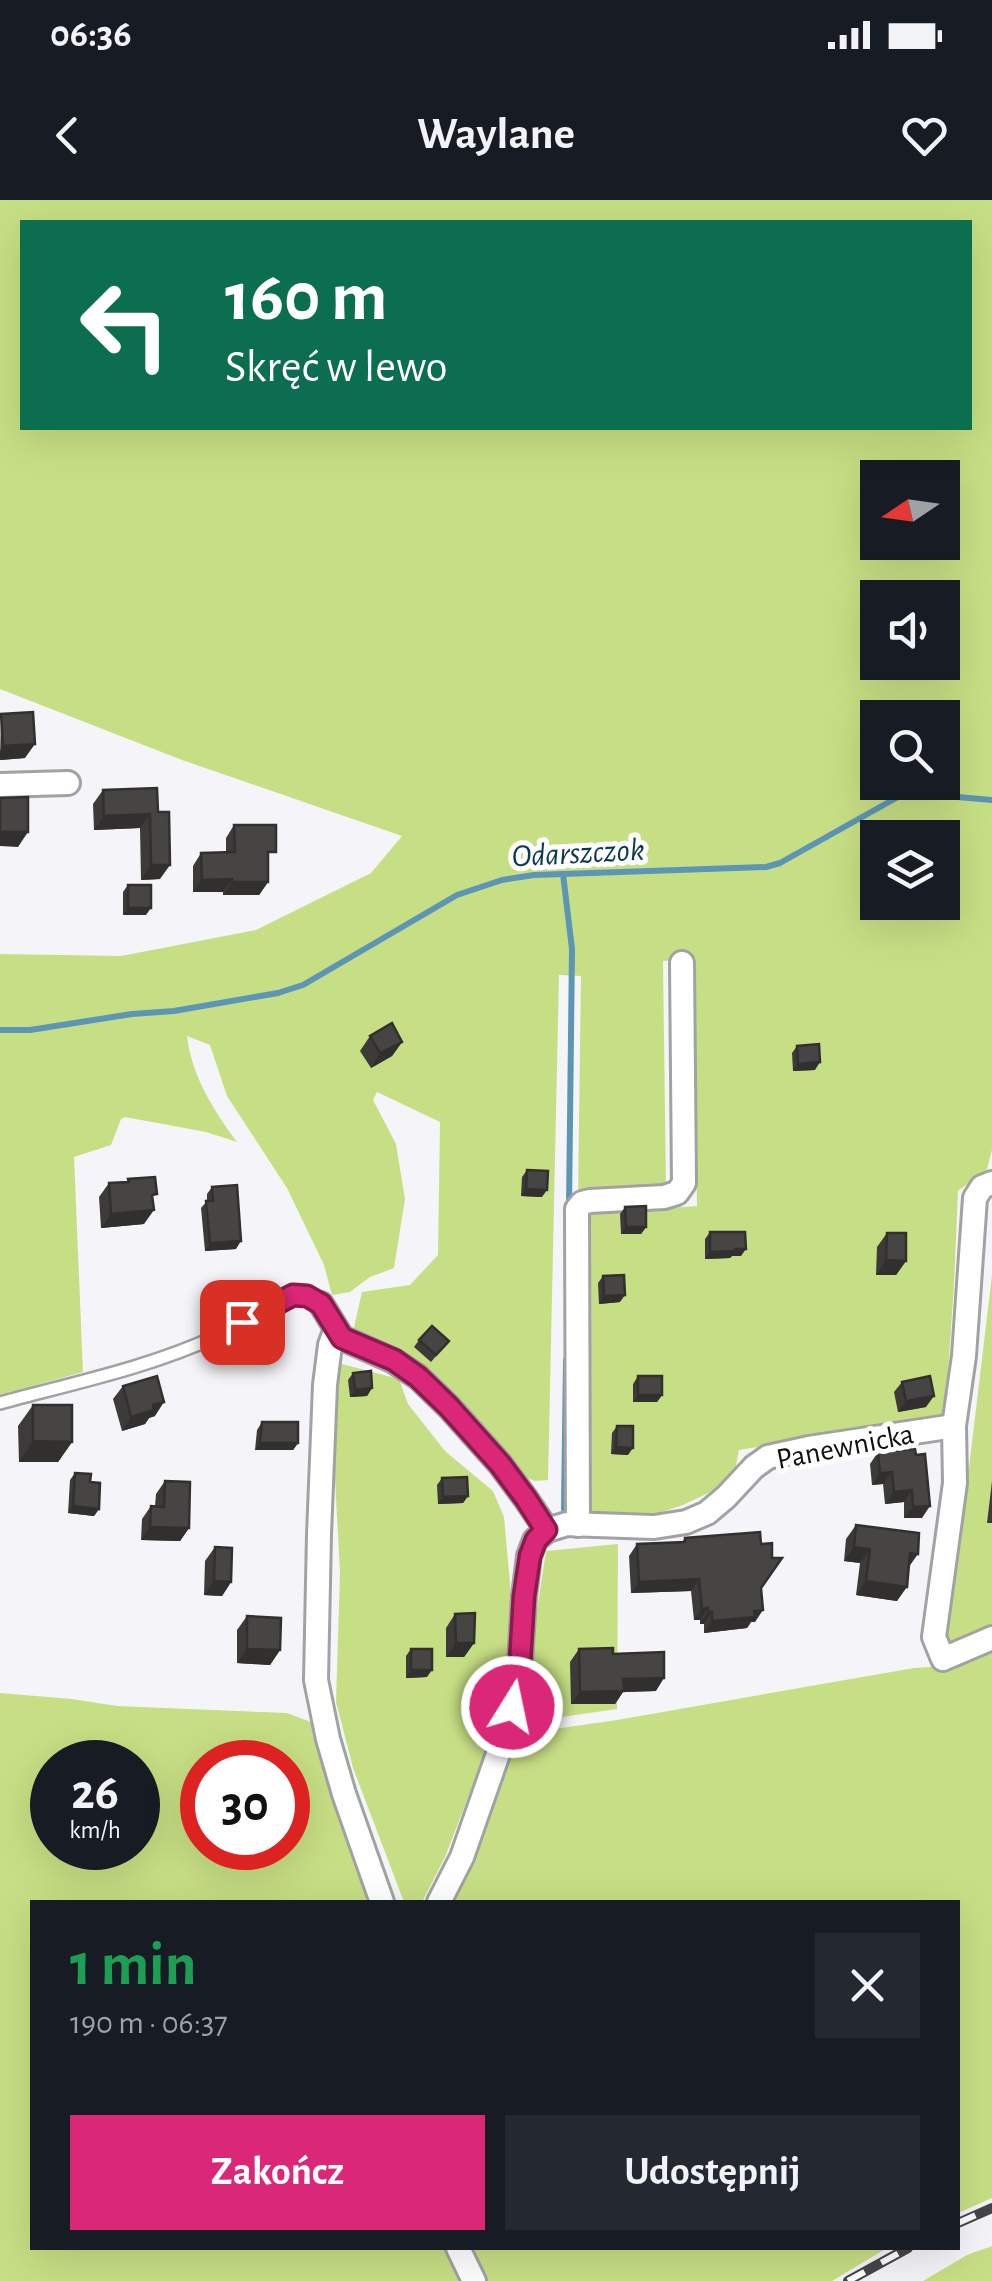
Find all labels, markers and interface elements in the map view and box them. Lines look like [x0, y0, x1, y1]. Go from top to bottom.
text: 06:36 [50, 16, 132, 54]
icon: back [40, 108, 95, 163]
icon: heart [897, 108, 952, 163]
text: Waylane [417, 112, 575, 157]
icon: left [60, 260, 190, 390]
text: 160 m [225, 263, 388, 333]
text: Skręć w lewo [225, 345, 448, 390]
north arrow [860, 460, 960, 560]
map controls [860, 460, 960, 920]
button: sound [860, 580, 960, 680]
button: search [860, 700, 960, 800]
button: layers [860, 820, 960, 920]
water label: Odarszczok [511, 834, 645, 872]
pin [200, 1280, 285, 1365]
icon: arrive [215, 1295, 270, 1350]
street label: Panewnicka [774, 1419, 916, 1475]
position arrow [460, 1655, 564, 1759]
speed limit sign: 30 [180, 1740, 310, 1870]
text: 26 [71, 1768, 119, 1818]
text: km/h [69, 1818, 121, 1843]
button: close [815, 1933, 920, 2038]
text: 1 min [70, 1936, 196, 1996]
text: 190 m · 06:37 [70, 2007, 228, 2039]
button: Zakończ [70, 2115, 485, 2230]
button: Udostępnij [505, 2115, 920, 2230]

